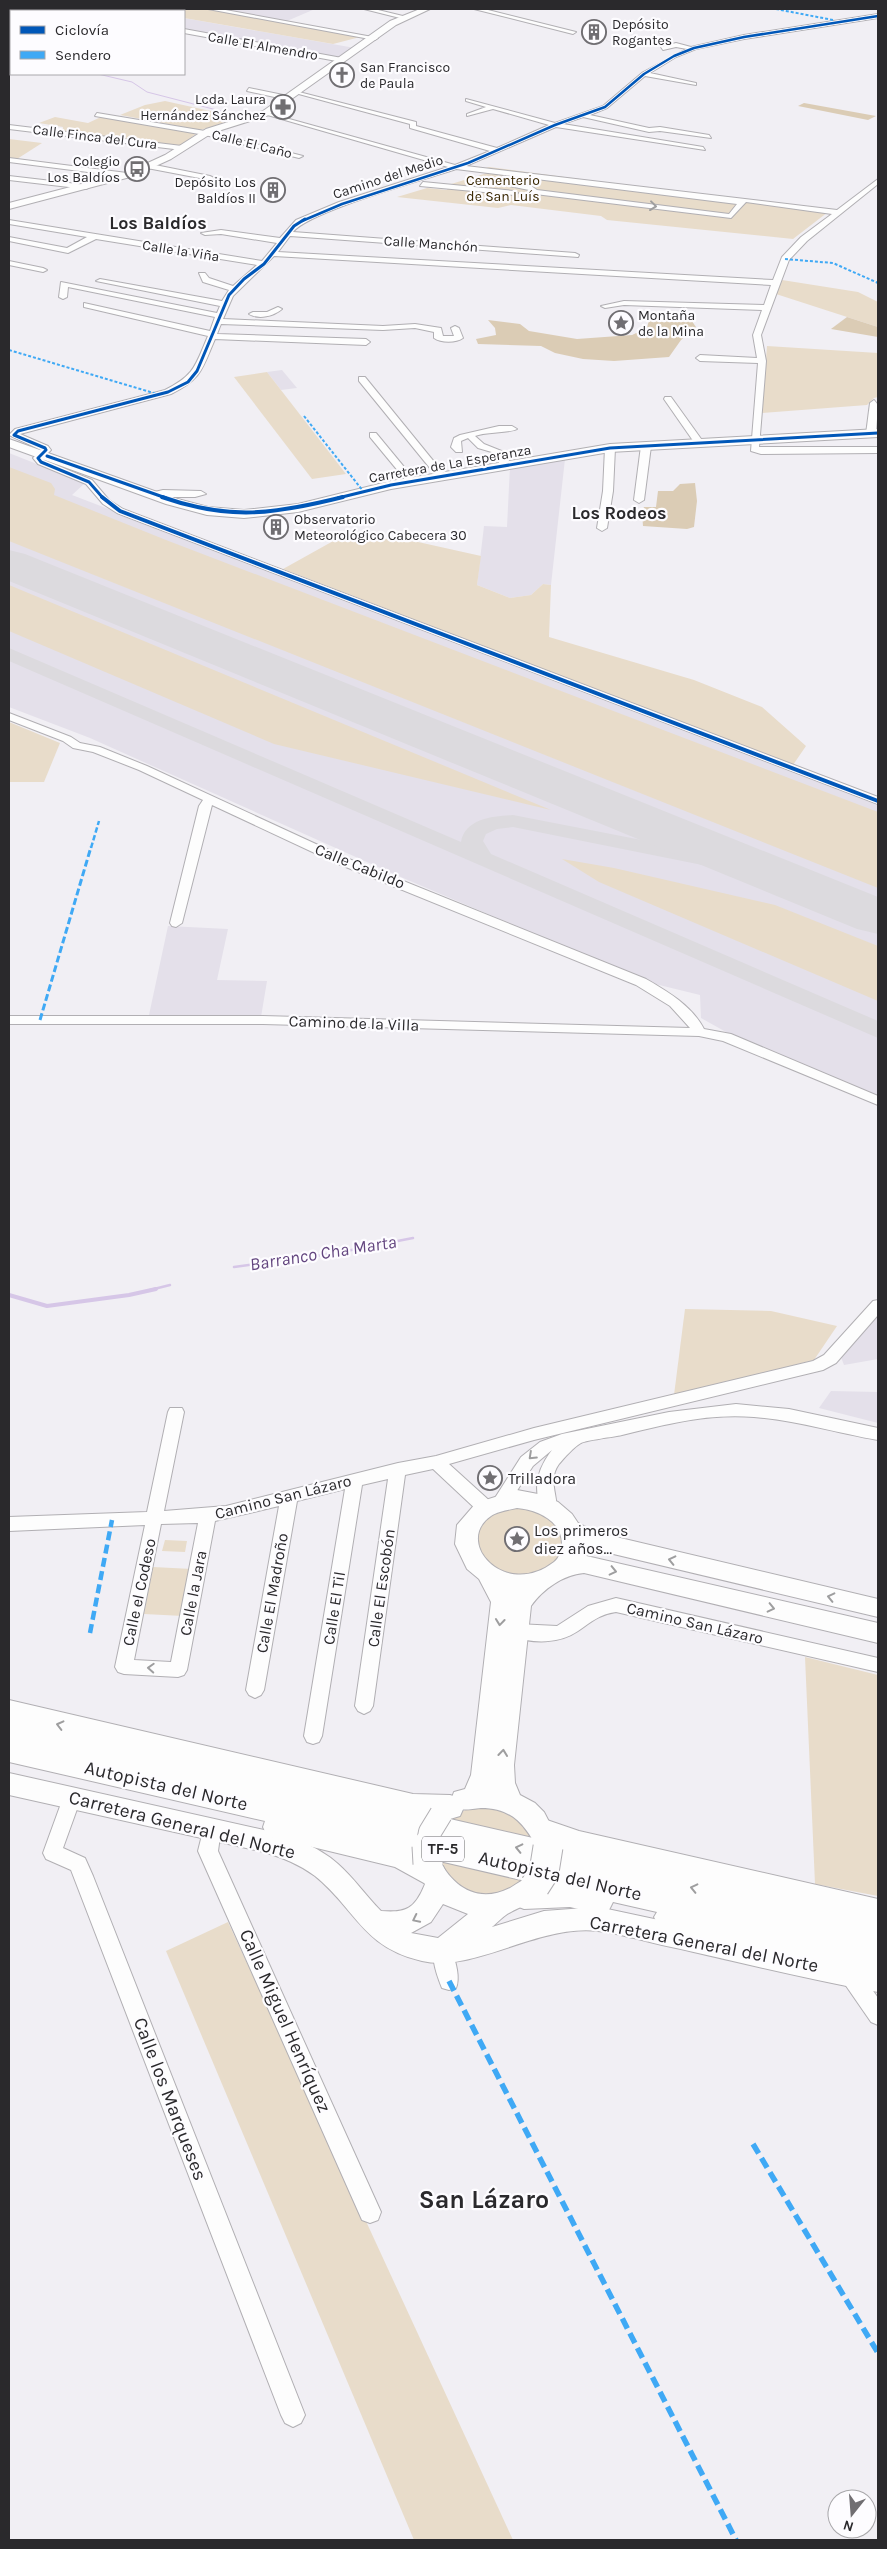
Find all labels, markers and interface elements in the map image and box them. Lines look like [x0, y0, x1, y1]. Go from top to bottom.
legend [10, 10, 185, 75]
place label: Depósito Rogantes [612, 16, 672, 49]
building icon: Depósito Rogantes [581, 19, 607, 45]
text: Ciclovía [55, 21, 109, 39]
street label: Calle El Almendro [207, 28, 319, 64]
text: Sendero [55, 46, 111, 64]
place label: San Francisco de Paula [360, 59, 450, 92]
church icon: San Francisco de Paula [329, 62, 355, 88]
place label: Lcda. Laura Hernández Sánchez [140, 91, 266, 124]
pharmacy icon: Lcda. Laura Hernández Sánchez [270, 94, 296, 120]
street label: Calle Finca del Cura [32, 121, 158, 153]
street label: Calle El Caño [210, 126, 294, 162]
street label: Camino del Medio [331, 151, 445, 203]
place label: Colegio Los Baldíos [47, 153, 120, 186]
bus stop icon: Colegio Los Baldíos [124, 156, 150, 182]
park label: Cementerio de San Luís [466, 172, 540, 205]
place label: Depósito Los Baldíos II [174, 174, 256, 207]
building icon: Depósito Los Baldíos II [260, 177, 286, 203]
one-way arrow [649, 200, 657, 211]
district label: Los Baldíos [109, 212, 207, 234]
street label: Calle Manchón [383, 232, 479, 256]
street label: Calle la Viña [141, 237, 221, 265]
place label: Montaña de la Mina [638, 307, 704, 340]
place icon: Montaña de la Mina [608, 310, 634, 336]
street label: Carretera de La Esperanza [367, 441, 533, 487]
district label: Los Rodeos [571, 502, 667, 524]
place label: Observatorio Meteorológico Cabecera 30 [294, 511, 467, 544]
building icon: Observatorio Meteorológico Cabecera 30 [263, 514, 289, 540]
street label: Calle Cabildo [312, 839, 408, 893]
street label: Camino de la Villa [288, 1011, 420, 1035]
water label: Barranco Cha Marta [248, 1231, 398, 1275]
one-way arrow [529, 1450, 538, 1459]
place icon: Trilladora [477, 1465, 503, 1491]
place label: Trilladora [508, 1469, 576, 1488]
street label: Camino San Lázaro [213, 1471, 353, 1523]
place label: Los primeros diez años... [534, 1521, 628, 1558]
place icon: Los primeros diez años... [504, 1526, 530, 1552]
street label: Calle El Escobón [363, 1528, 399, 1648]
street label: Calle El Madroño [252, 1531, 292, 1655]
street label: Calle el Codeso [118, 1536, 160, 1648]
street label: Calle la Jara [175, 1549, 211, 1637]
one-way arrow [668, 1555, 677, 1566]
one-way arrow [608, 1565, 617, 1576]
street label: Calle El Til [319, 1570, 349, 1646]
one-way arrow [826, 1592, 835, 1603]
street label: Camino San Lázaro [625, 1598, 765, 1648]
one-way arrow [767, 1602, 776, 1613]
one-way arrow [495, 1618, 506, 1626]
one-way arrow [146, 1663, 154, 1674]
one-way arrow [56, 1720, 65, 1731]
one-way arrow [497, 1749, 508, 1757]
street label: Autopista del Norte [82, 1757, 250, 1815]
street label: Carretera General del Norte [66, 1786, 298, 1864]
road number: TF-5 [422, 1836, 464, 1862]
one-way arrow [514, 1843, 523, 1854]
street label: Autopista del Norte [476, 1847, 644, 1905]
one-way arrow [690, 1883, 699, 1894]
street label: Carretera General del Norte [588, 1911, 820, 1977]
one-way arrow [412, 1913, 421, 1923]
street label: Calle Miguel Henríquez [235, 1926, 335, 2116]
street label: Calle los Marqueses [129, 2014, 211, 2184]
district label: San Lázaro [419, 2185, 549, 2214]
north arrow [827, 2489, 877, 2539]
text: N [841, 2516, 856, 2536]

